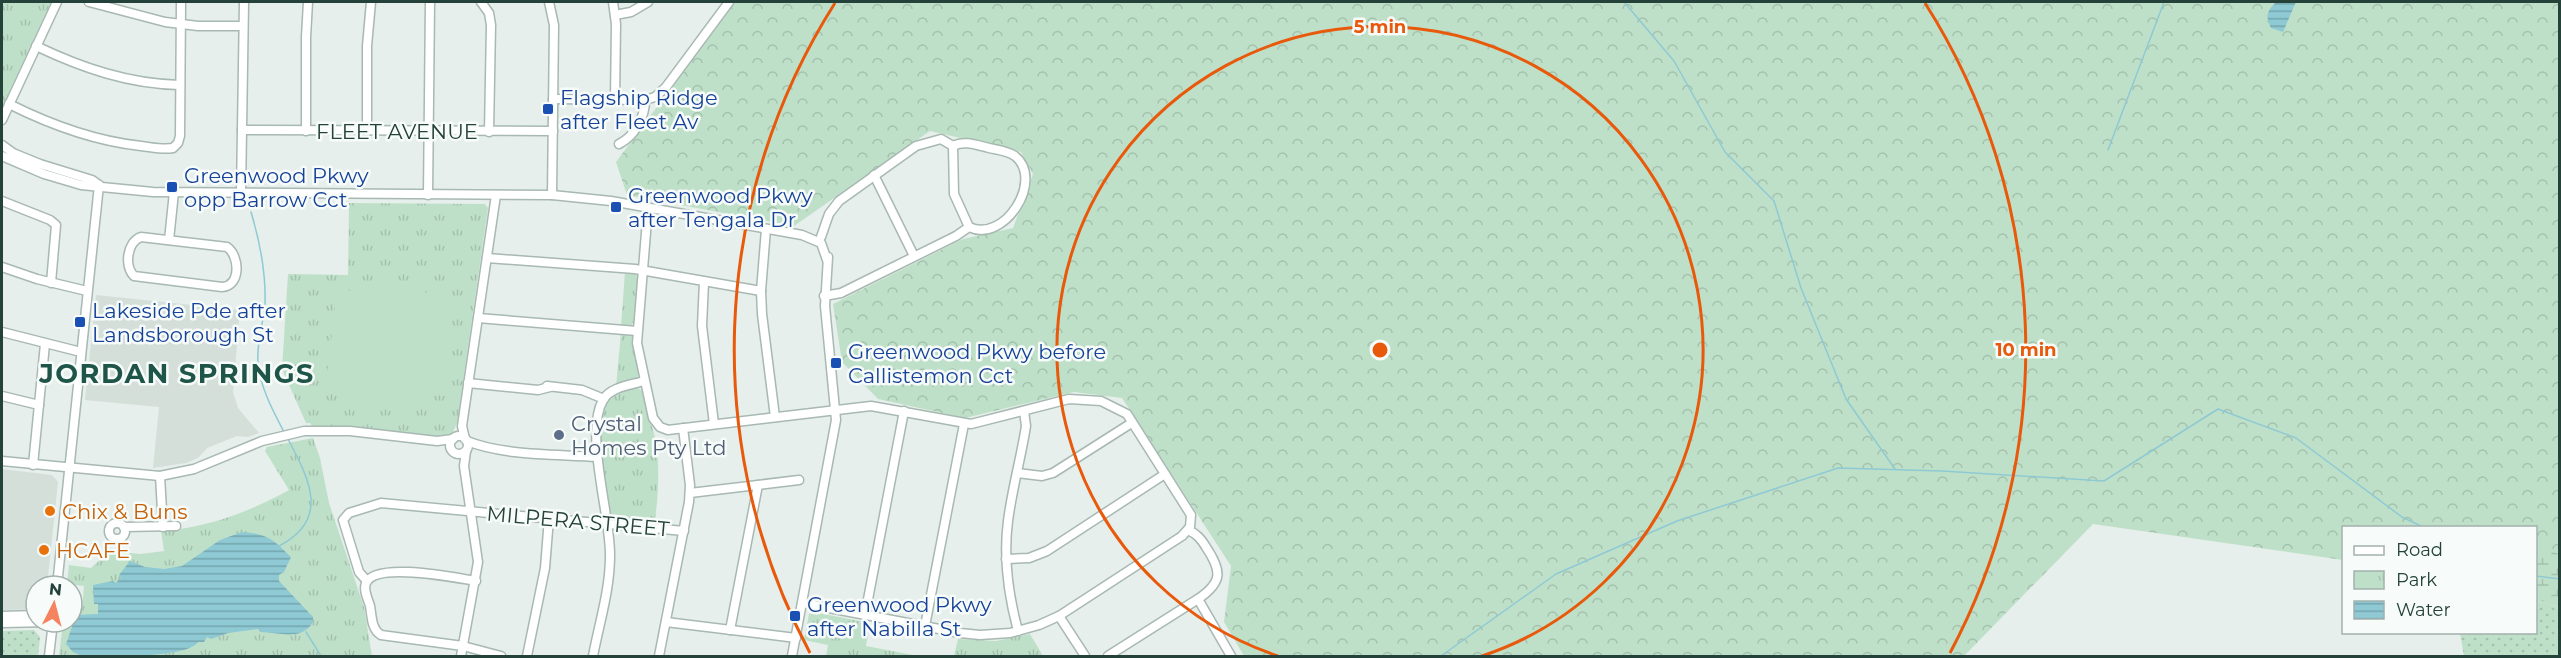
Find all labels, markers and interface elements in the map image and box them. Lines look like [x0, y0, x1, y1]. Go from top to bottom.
text: 5 min [1354, 16, 1406, 38]
place label: Flagship Ridge after Fleet Av [560, 85, 718, 134]
marker: Flagship Ridge after Fleet Av [541, 102, 555, 116]
street label: FLEET AVENUE [316, 119, 478, 144]
place label: Greenwood Pkwy opp Barrow Cct [184, 163, 369, 212]
marker: Greenwood Pkwy opp Barrow Cct [165, 180, 179, 194]
place label: Greenwood Pkwy after Tengala Dr [628, 183, 813, 232]
marker: Greenwood Pkwy after Tengala Dr [609, 200, 623, 214]
place label: Lakeside Pde after Landsborough St [92, 298, 286, 347]
marker: Lakeside Pde after Landsborough St [73, 315, 87, 329]
place label: Greenwood Pkwy before Callistemon Cct [848, 339, 1106, 388]
text: 10 min [1995, 339, 2057, 361]
centre of rings [1370, 340, 1390, 360]
marker: Greenwood Pkwy before Callistemon Cct [829, 356, 843, 370]
district label: JORDAN SPRINGS [38, 357, 315, 390]
place label: Crystal Homes Pty Ltd [571, 411, 726, 460]
marker: Crystal Homes Pty Ltd [552, 428, 566, 442]
place label: Chix & Buns [62, 499, 187, 524]
street label: MILPERA STREET [485, 501, 671, 541]
marker: Chix & Buns [43, 504, 57, 518]
legend [2342, 526, 2537, 634]
place label: HCAFE [56, 538, 130, 563]
text: Road [2396, 539, 2443, 561]
marker: HCAFE [37, 543, 51, 557]
text: Park [2396, 569, 2437, 591]
north arrow [24, 574, 84, 634]
text: N [48, 579, 63, 600]
place label: Greenwood Pkwy after Nabilla St [807, 592, 992, 641]
text: Water [2396, 599, 2451, 621]
marker: Greenwood Pkwy after Nabilla St [788, 609, 802, 623]

